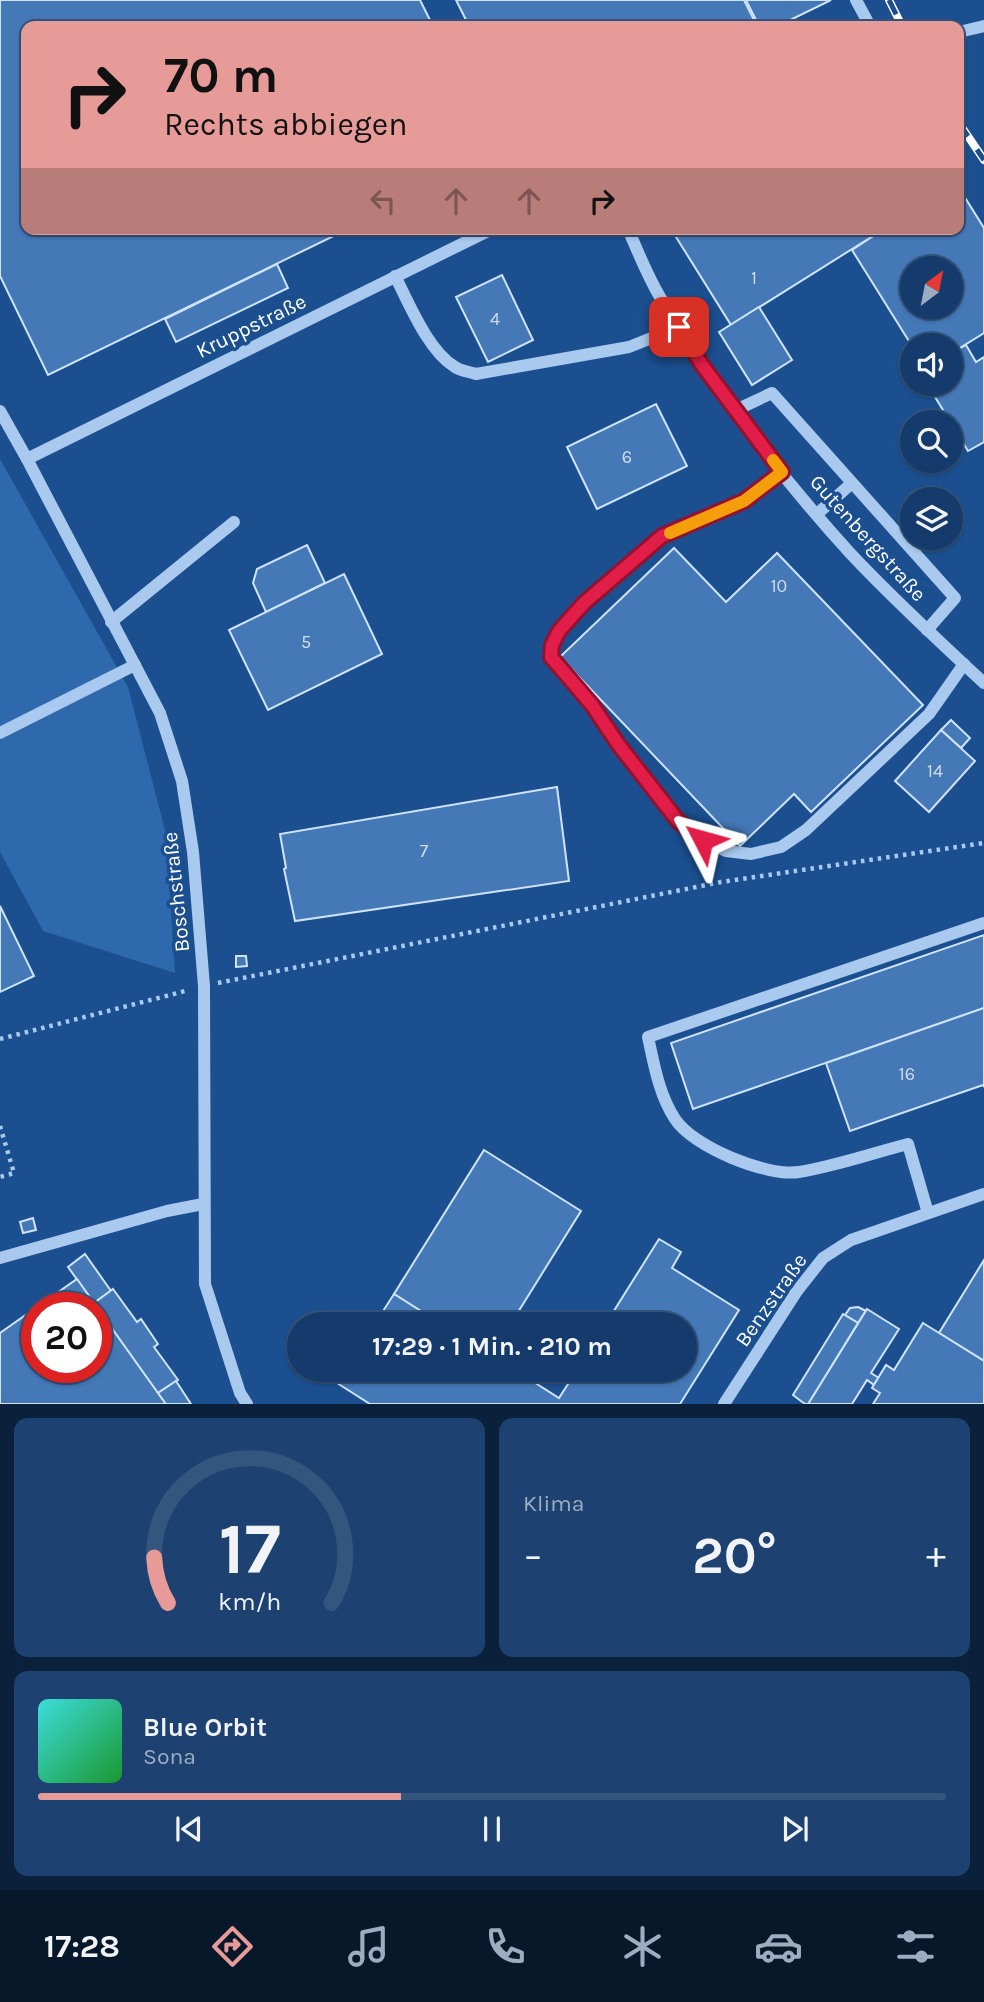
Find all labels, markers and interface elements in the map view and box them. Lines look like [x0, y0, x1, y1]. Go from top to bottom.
text: 70 m [164, 47, 278, 104]
icon: right [49, 49, 140, 140]
text: Rechts abbiegen [164, 106, 408, 143]
icon: left [364, 182, 402, 220]
icon: ahead [437, 182, 475, 220]
icon: ahead [510, 182, 548, 220]
icon: right [583, 182, 621, 220]
north arrow [900, 256, 962, 318]
map controls [900, 256, 963, 550]
house number: 1 [751, 267, 757, 289]
street label: Kruppstraße [192, 289, 310, 363]
pin [649, 297, 709, 357]
house number: 4 [490, 308, 500, 330]
icon: arrive [660, 308, 698, 346]
button: sound [900, 333, 963, 396]
button: search [900, 410, 963, 473]
house number: 6 [622, 446, 632, 468]
street label: Gutenbergstraße [805, 470, 931, 606]
button: layers [900, 487, 963, 550]
house number: 10 [771, 575, 787, 597]
house number: 5 [301, 631, 311, 653]
house number: 14 [927, 760, 943, 782]
position arrow [666, 803, 740, 877]
street label: Boschstraße [158, 831, 194, 953]
house number: 7 [420, 840, 429, 862]
house number: 16 [899, 1063, 915, 1085]
street label: Benzstraße [730, 1249, 812, 1351]
speed limit sign: 20 [21, 1292, 112, 1383]
text: 17:29 · 1 Min. · 210 m [372, 1331, 612, 1362]
text: Klima [523, 1490, 584, 1517]
text: 17 [218, 1507, 281, 1592]
text: 20° [692, 1525, 777, 1586]
text: − [523, 1533, 543, 1578]
text: + [926, 1533, 946, 1578]
text: km/h [218, 1587, 281, 1616]
text: Blue Orbit [143, 1712, 267, 1743]
text: Sona [143, 1743, 196, 1770]
icon: previous [170, 1810, 208, 1848]
icon: pause [473, 1810, 511, 1848]
icon: next [776, 1810, 814, 1848]
icon: directions [208, 1922, 257, 1971]
icon: music [344, 1922, 393, 1971]
icon: phone [481, 1922, 530, 1971]
icon: climate [618, 1922, 667, 1971]
icon: car [754, 1922, 803, 1971]
icon: filters [891, 1922, 940, 1971]
text: 17:28 [44, 1928, 120, 1965]

